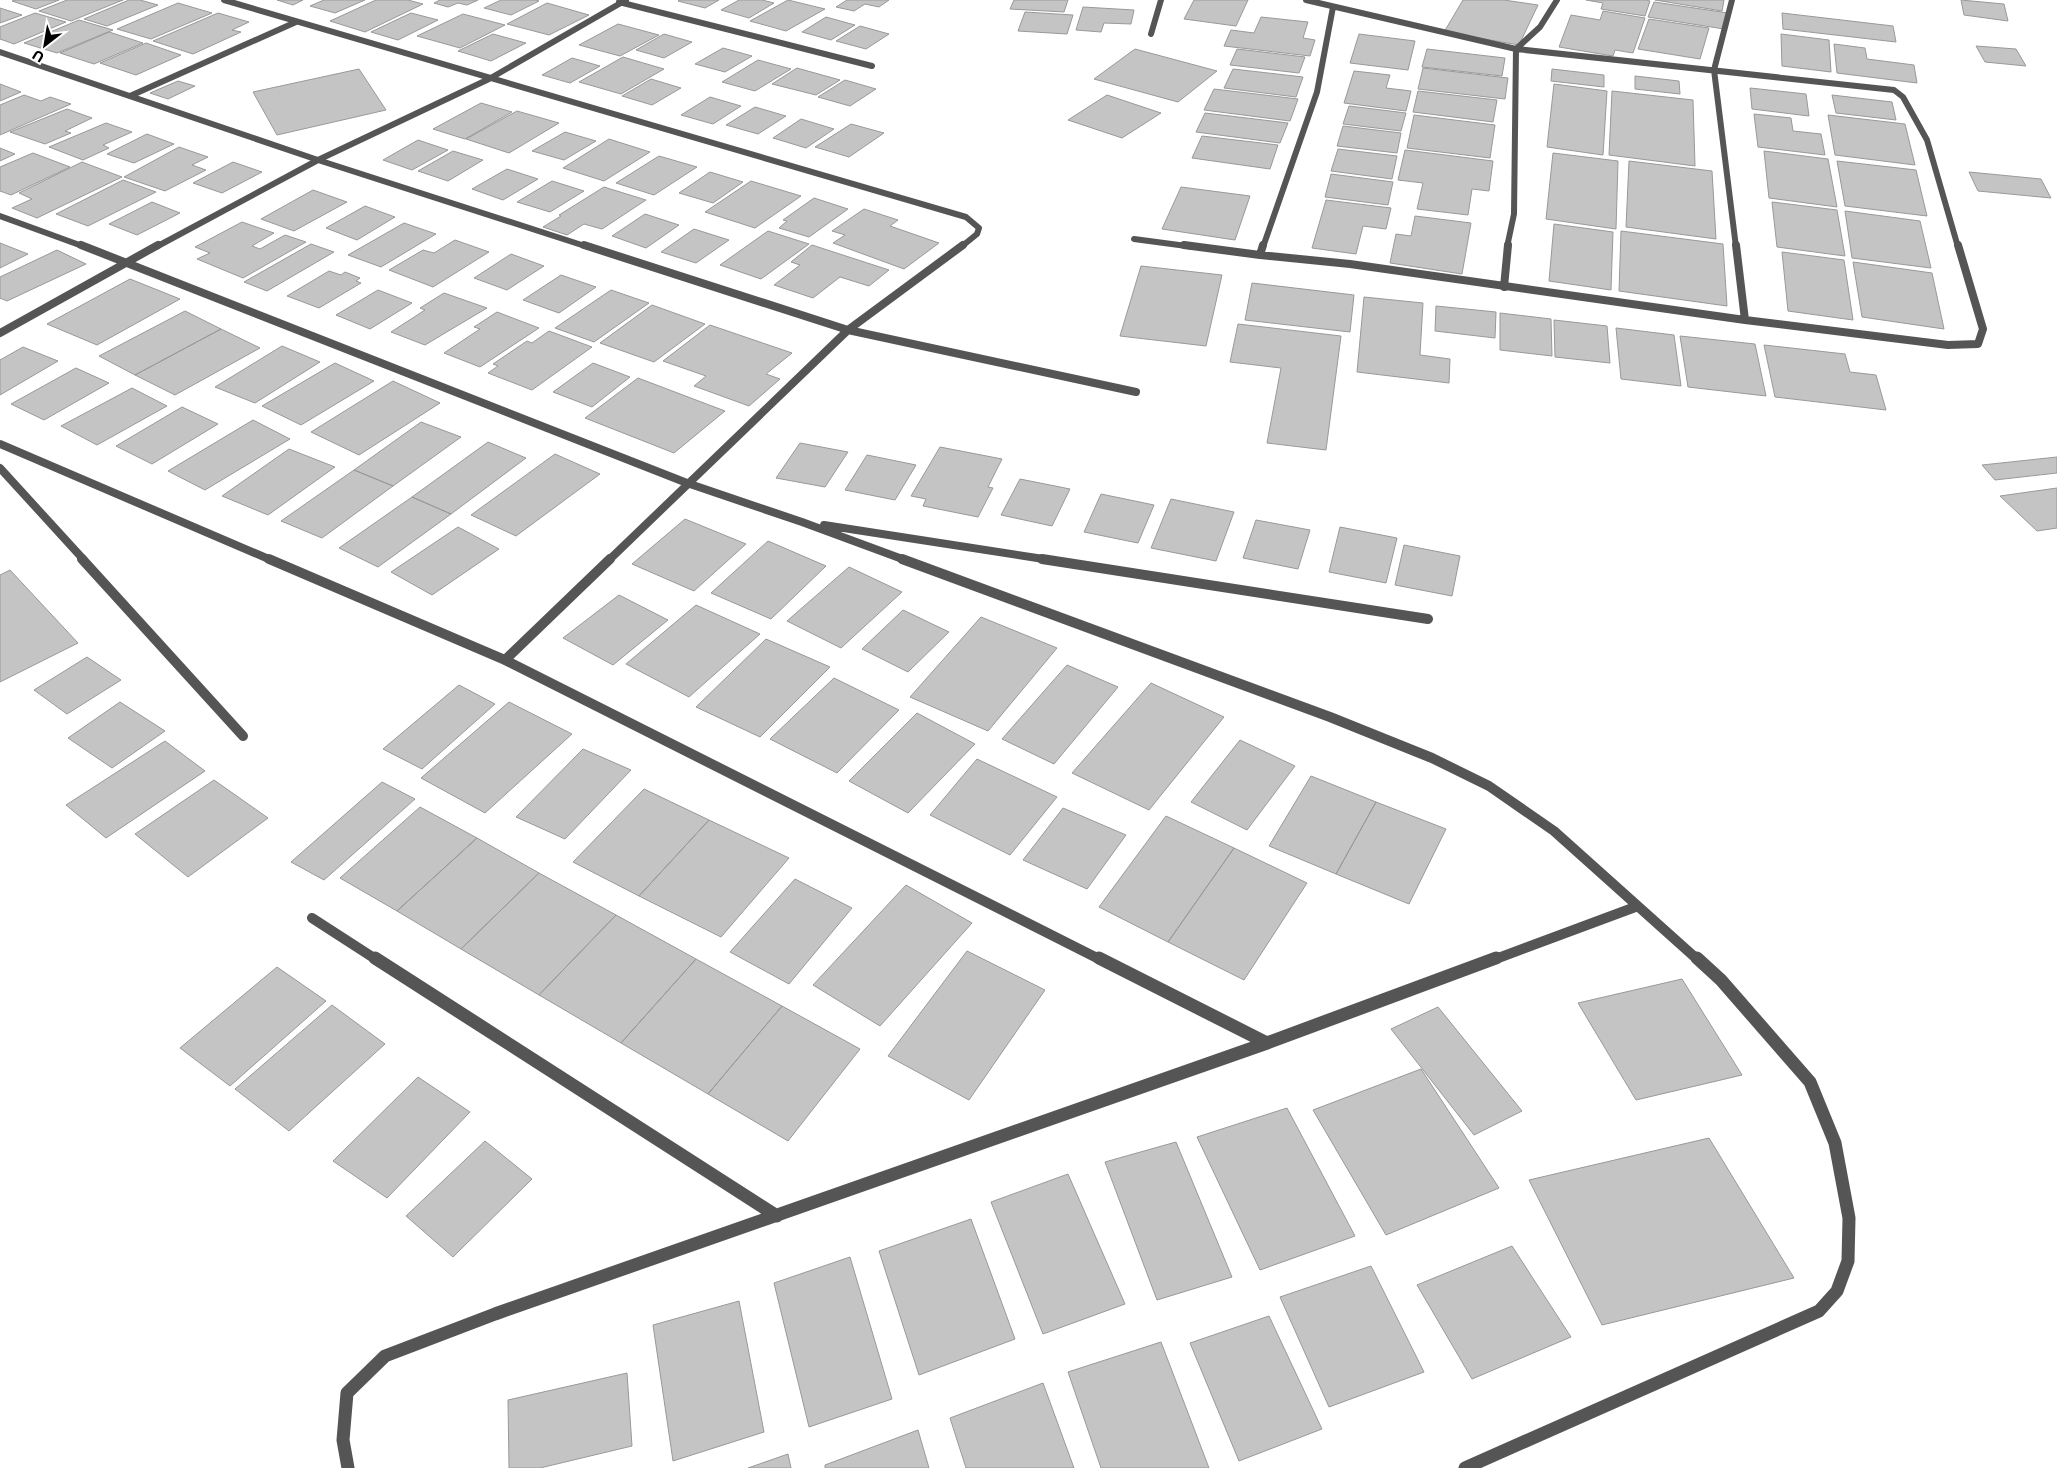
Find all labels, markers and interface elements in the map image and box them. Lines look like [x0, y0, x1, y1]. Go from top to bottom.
north arrow [20, 20, 70, 70]
text: U [29, 46, 48, 67]

